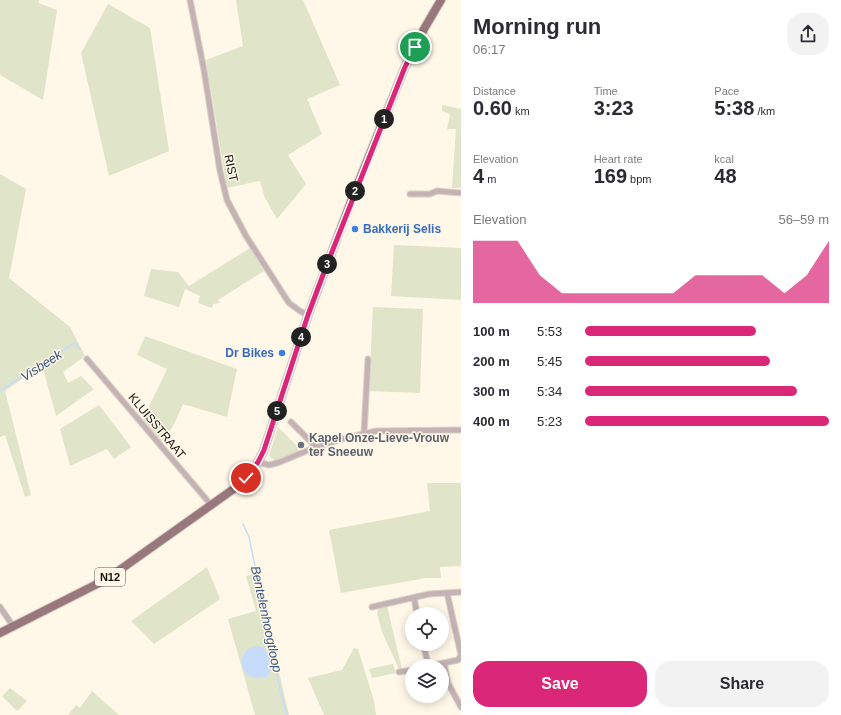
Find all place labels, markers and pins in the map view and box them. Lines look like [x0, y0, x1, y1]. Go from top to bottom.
pin [398, 30, 432, 64]
pin: 1 [374, 109, 394, 129]
pin: 2 [345, 181, 365, 201]
place label: Bakkerij Selis [363, 222, 441, 236]
marker: Bakkerij Selis [350, 224, 360, 234]
pin: 3 [317, 254, 337, 274]
pin: 4 [291, 327, 311, 347]
place label: Dr Bikes [225, 346, 274, 360]
marker: Dr Bikes [277, 348, 287, 358]
pin: 5 [267, 401, 287, 421]
place label: Kapel Onze-Lieve-Vrouw ter Sneeuw [309, 431, 450, 459]
marker: Kapel Onze-Lieve-Vrouw ter Sneeuw [296, 440, 306, 450]
pin [229, 461, 263, 495]

